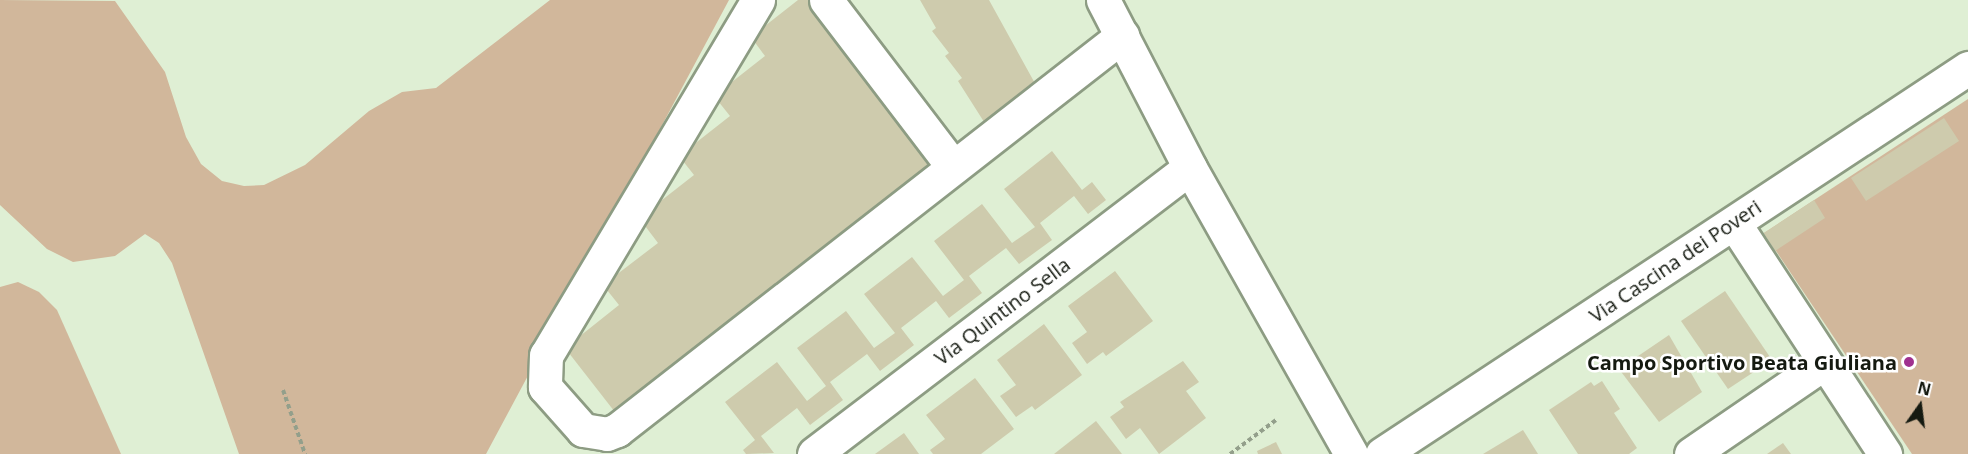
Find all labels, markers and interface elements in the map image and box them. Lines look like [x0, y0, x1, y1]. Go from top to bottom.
street label: Via Cascina dei Poveri [1585, 195, 1765, 327]
street label: Via Quintino Sella [929, 252, 1075, 370]
place label: Campo Sportivo Beata Giuliana [1587, 350, 1897, 374]
marker: Campo Sportivo Beata Giuliana [1902, 355, 1916, 369]
north arrow [1890, 376, 1950, 436]
text: N [1915, 376, 1933, 401]

